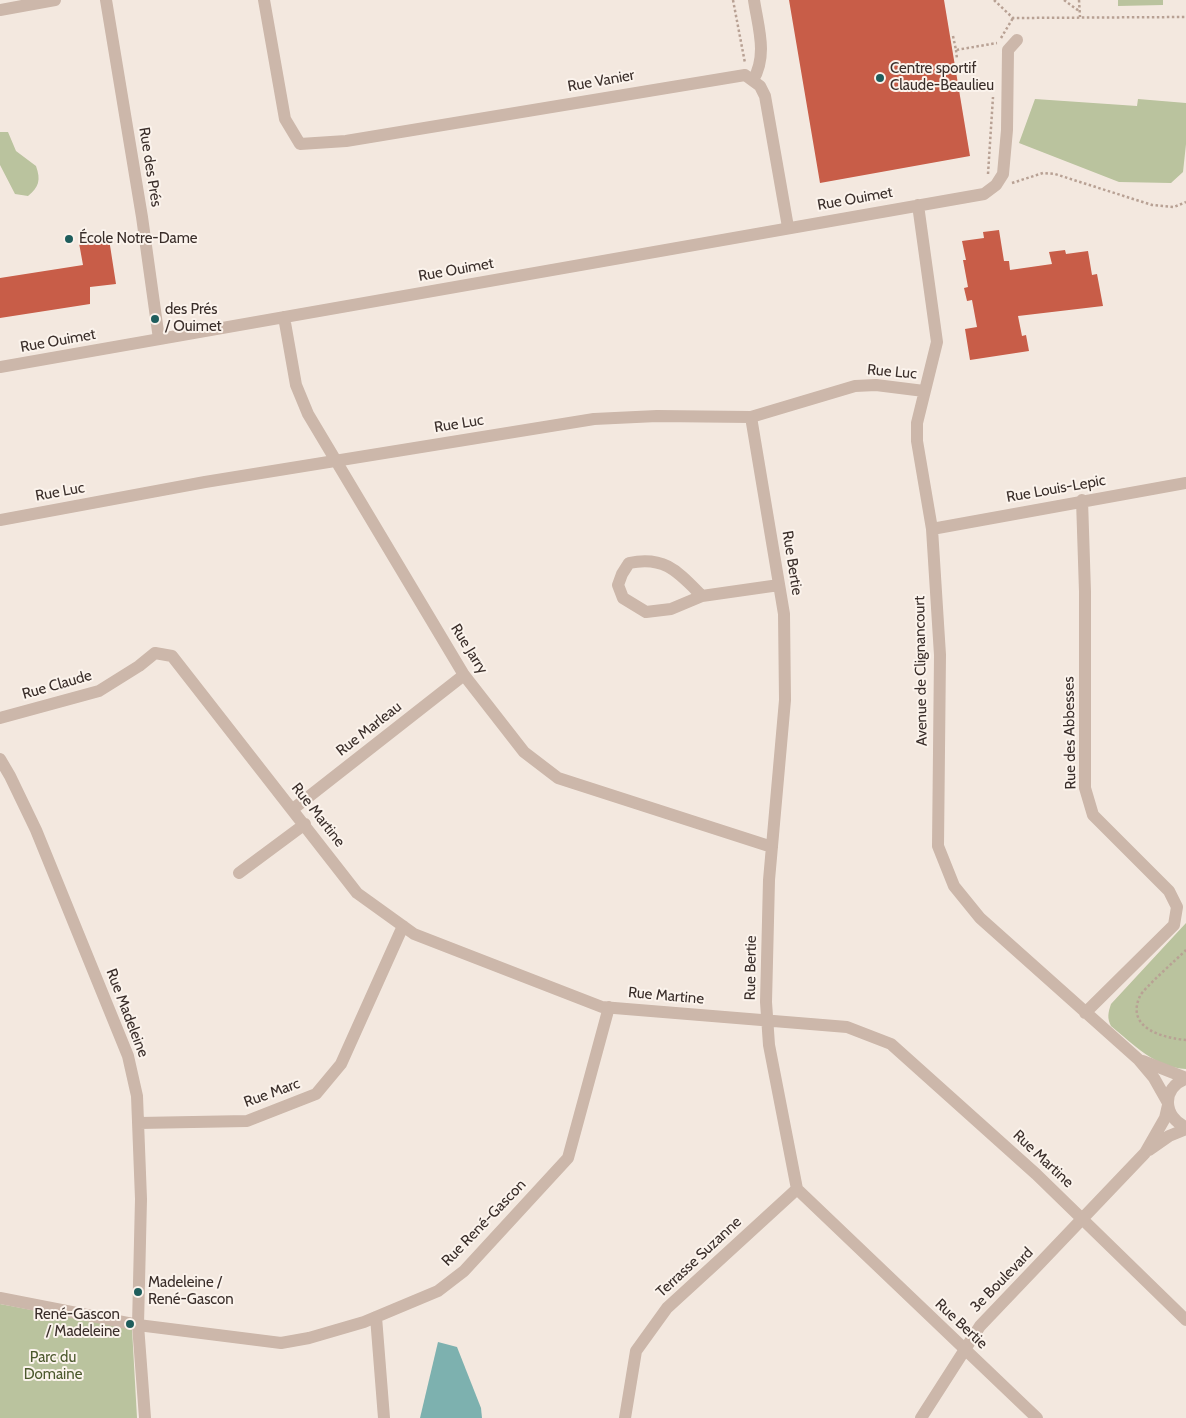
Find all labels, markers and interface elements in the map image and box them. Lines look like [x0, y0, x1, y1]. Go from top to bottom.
place label: Centre sportif Claude-Beaulieu [890, 60, 994, 95]
street label: Rue Vanier [566, 66, 636, 96]
marker: Centre sportif Claude-Beaulieu [874, 72, 886, 84]
street label: Rue des Prés [135, 126, 165, 208]
street label: Rue Ouimet [816, 184, 894, 214]
place label: École Notre-Dame [79, 230, 197, 248]
marker: École Notre-Dame [63, 233, 75, 245]
street label: Rue Ouimet [417, 255, 495, 285]
place label: des Prés / Ouimet [165, 301, 222, 336]
marker: des Prés / Ouimet [149, 313, 161, 325]
street label: Rue Ouimet [19, 326, 97, 356]
street label: Rue Luc [866, 361, 918, 383]
street label: Rue Luc [433, 411, 485, 437]
street label: Rue Louis-Lepic [1005, 471, 1107, 507]
street label: Rue Luc [34, 479, 86, 505]
street label: Rue Bertie [778, 529, 806, 597]
street label: Avenue de Clignancourt [911, 596, 931, 746]
street label: Rue Jarry [447, 621, 491, 677]
street label: Rue Claude [20, 666, 94, 704]
street label: Rue des Abbesses [1060, 676, 1080, 790]
street label: Rue Marleau [333, 698, 405, 760]
street label: Rue Martine [287, 779, 349, 851]
street label: Rue Bertie [741, 935, 761, 1001]
street label: Rue Madeleine [102, 966, 152, 1060]
street label: Rue Martine [627, 984, 705, 1008]
street label: Rue Marc [241, 1075, 303, 1111]
street label: Rue Martine [1009, 1126, 1077, 1192]
street label: Rue René-Gascon [438, 1176, 530, 1270]
street label: Terrasse Suzanne [653, 1213, 745, 1301]
street label: 3e Boulevard [967, 1244, 1037, 1316]
place label: Madeleine / René-Gascon [148, 1274, 234, 1309]
marker: Madeleine / René-Gascon [132, 1286, 144, 1298]
street label: Rue Bertie [931, 1295, 991, 1353]
place label: René-Gascon / Madeleine [34, 1306, 120, 1341]
marker: René-Gascon / Madeleine [124, 1318, 136, 1330]
park label: Parc du Domaine [24, 1349, 82, 1384]

